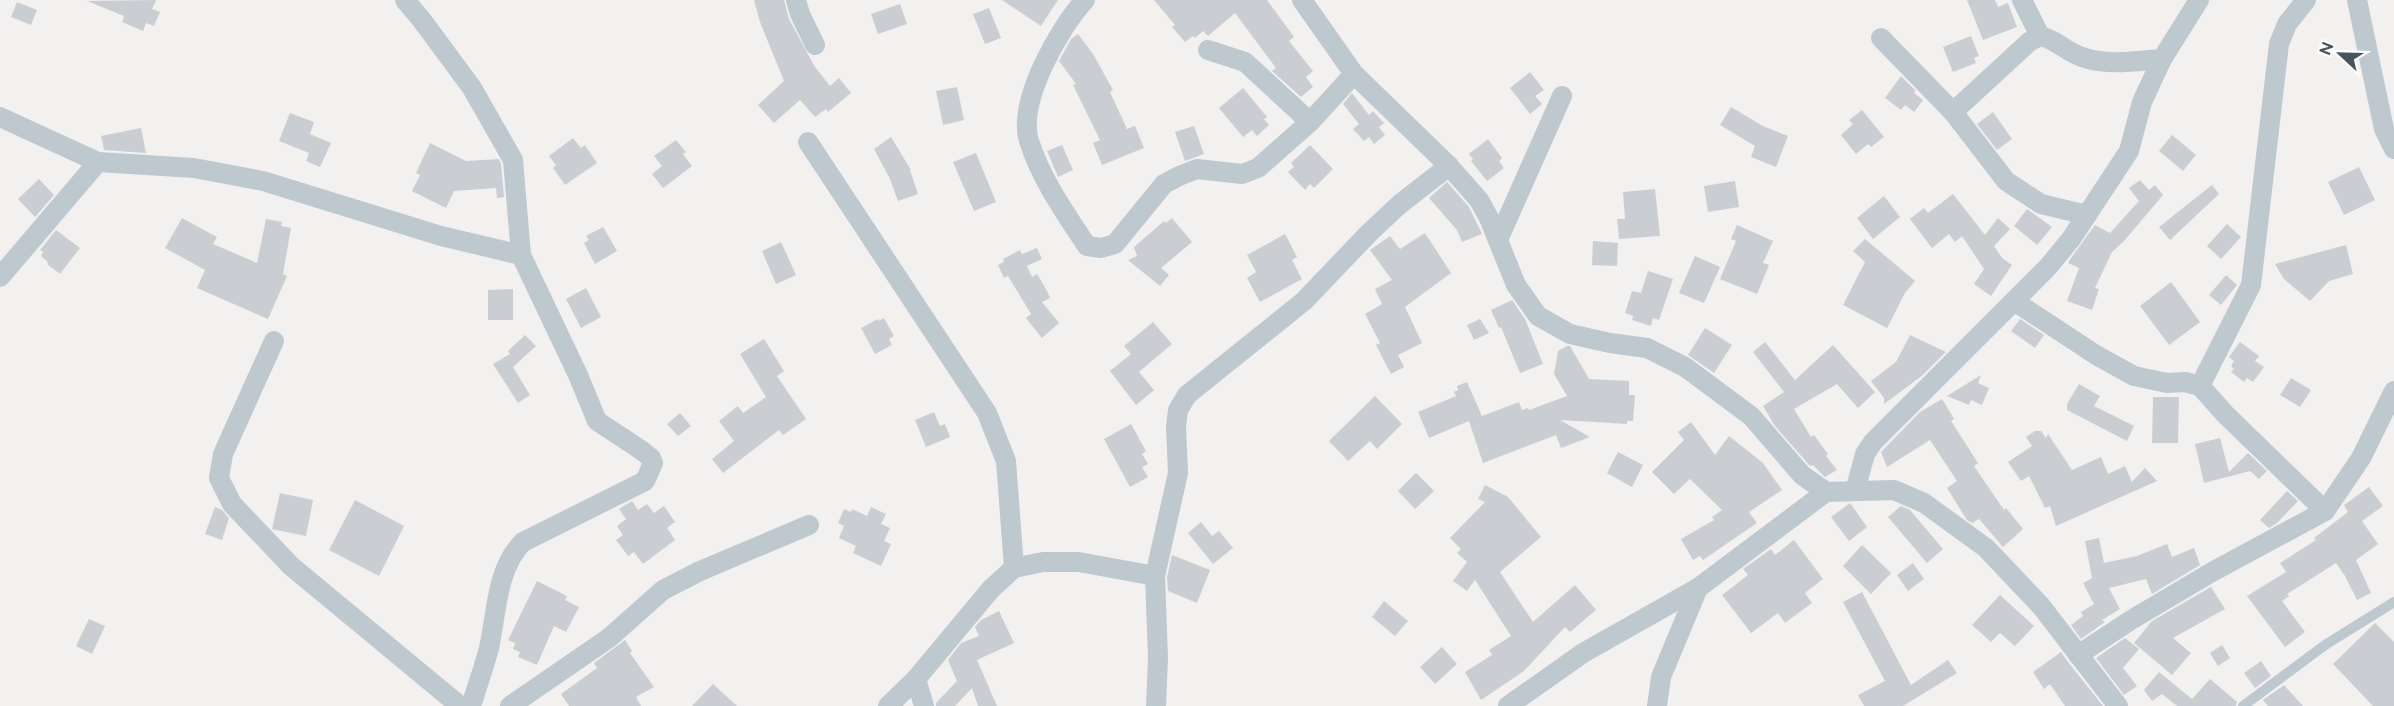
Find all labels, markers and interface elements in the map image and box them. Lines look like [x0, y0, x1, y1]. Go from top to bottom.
north arrow [2310, 24, 2370, 84]
text: N [2315, 39, 2338, 58]

